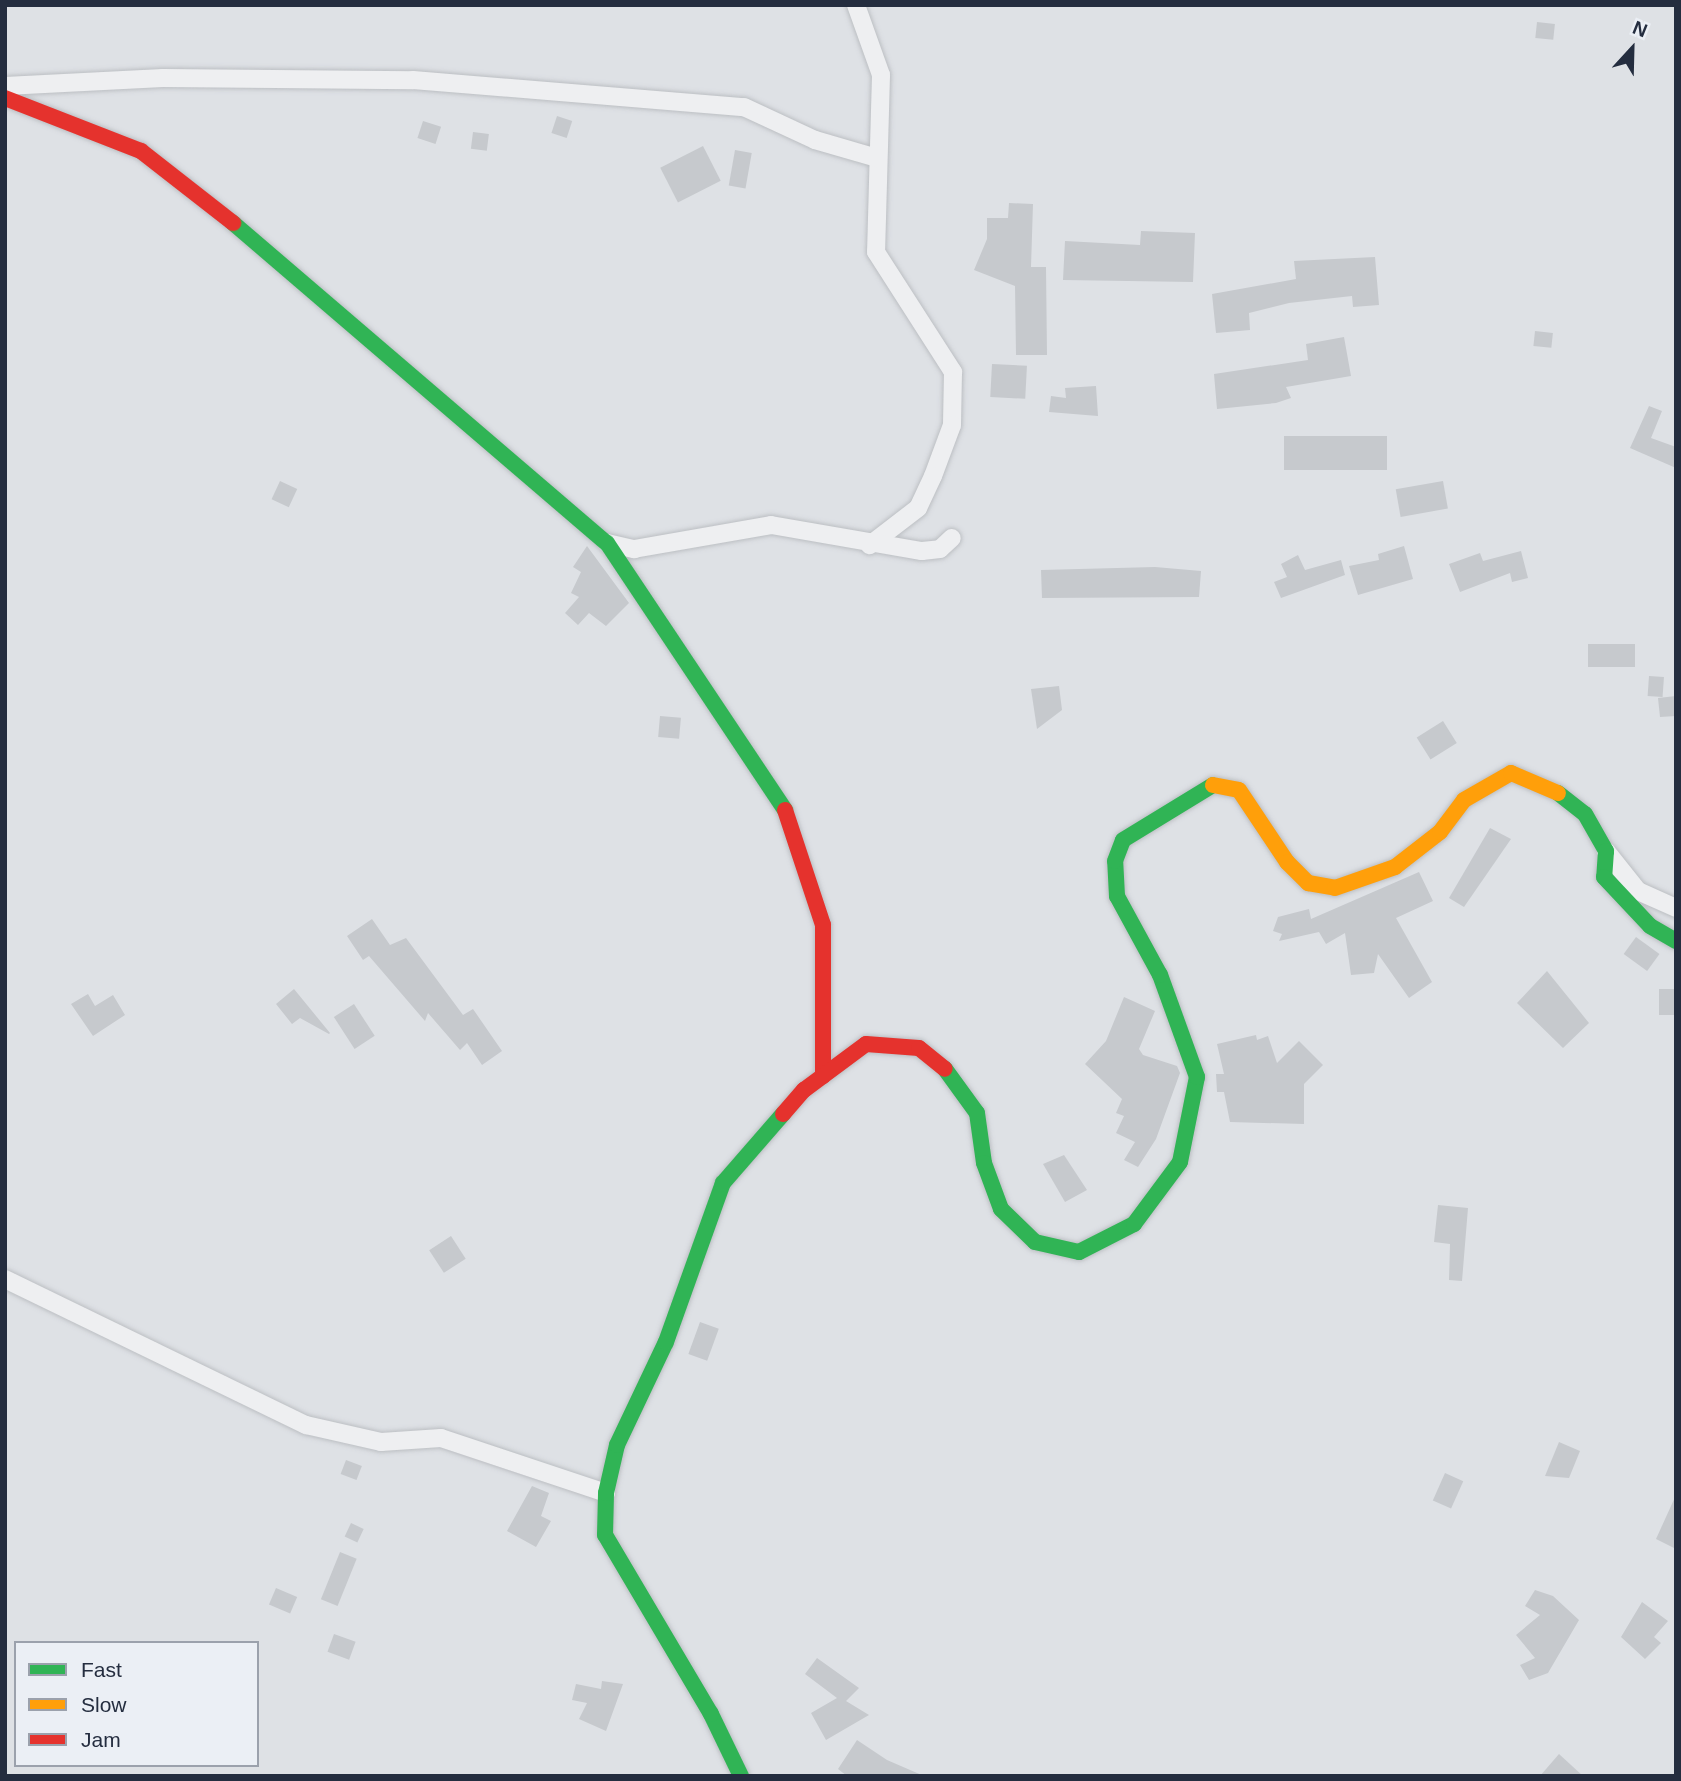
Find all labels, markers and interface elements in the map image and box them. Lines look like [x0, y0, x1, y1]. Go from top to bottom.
north arrow [1597, 14, 1667, 84]
text: N [1630, 17, 1650, 41]
legend [14, 1641, 259, 1767]
text: Fast [81, 1658, 122, 1681]
text: Slow [81, 1693, 127, 1716]
text: Jam [81, 1728, 121, 1751]

